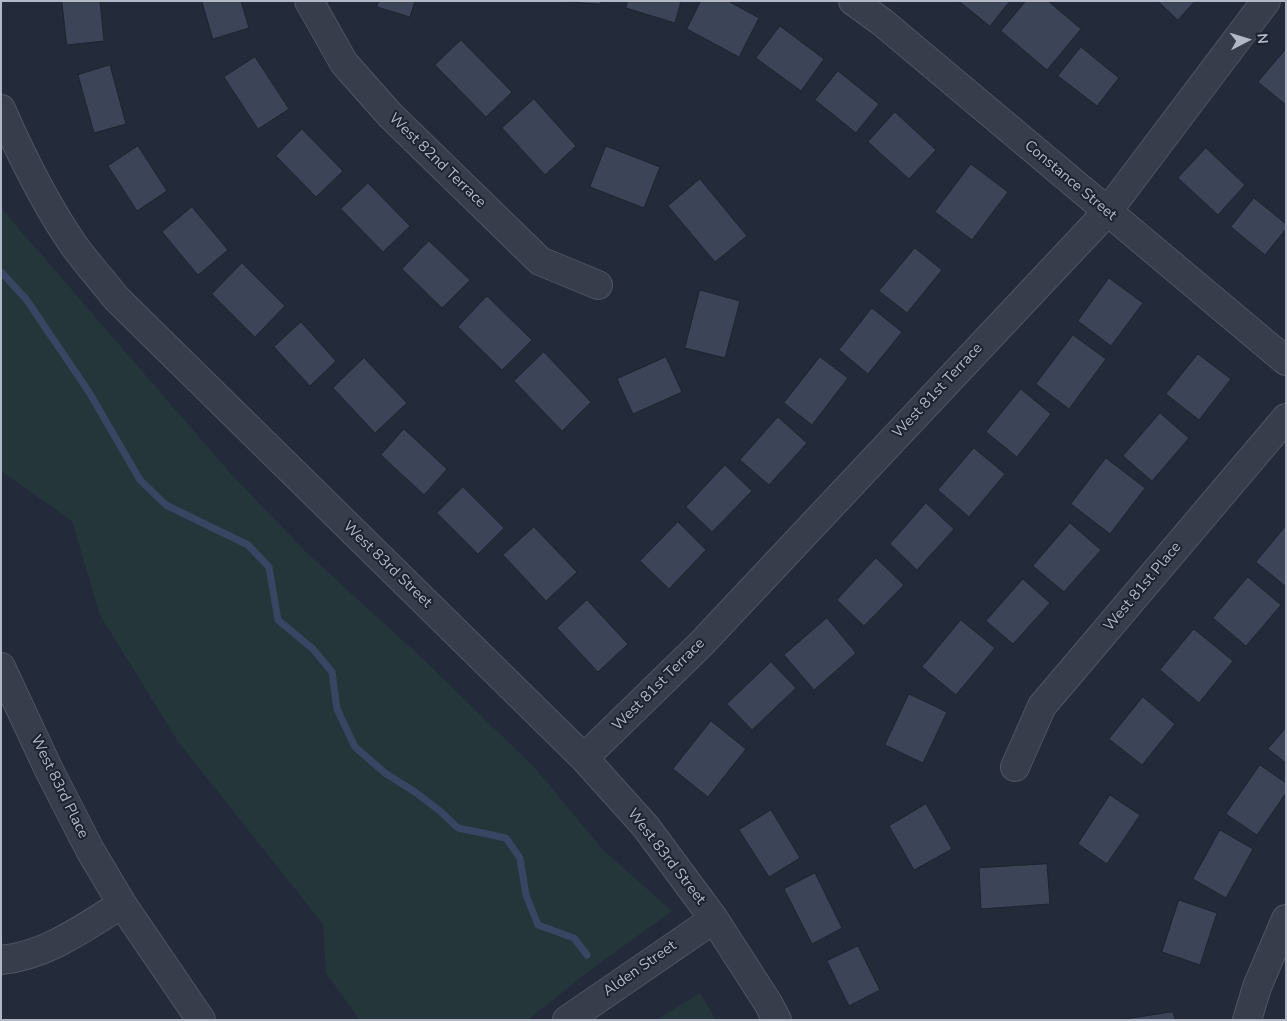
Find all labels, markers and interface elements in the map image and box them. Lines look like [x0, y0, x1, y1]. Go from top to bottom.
north arrow [1222, 15, 1272, 65]
text: N [1253, 33, 1272, 45]
street label: West 82nd Terrace [385, 110, 489, 212]
street label: Constance Street [1020, 137, 1120, 225]
street label: West 81st Terrace [889, 340, 987, 442]
street label: West 83rd Street [339, 518, 435, 612]
street label: West 81st Place [1101, 539, 1185, 635]
street label: West 81st Terrace [609, 635, 709, 735]
street label: West 83rd Place [26, 733, 92, 841]
street label: West 83rd Street [623, 805, 709, 909]
street label: Alden Street [600, 937, 680, 1001]

